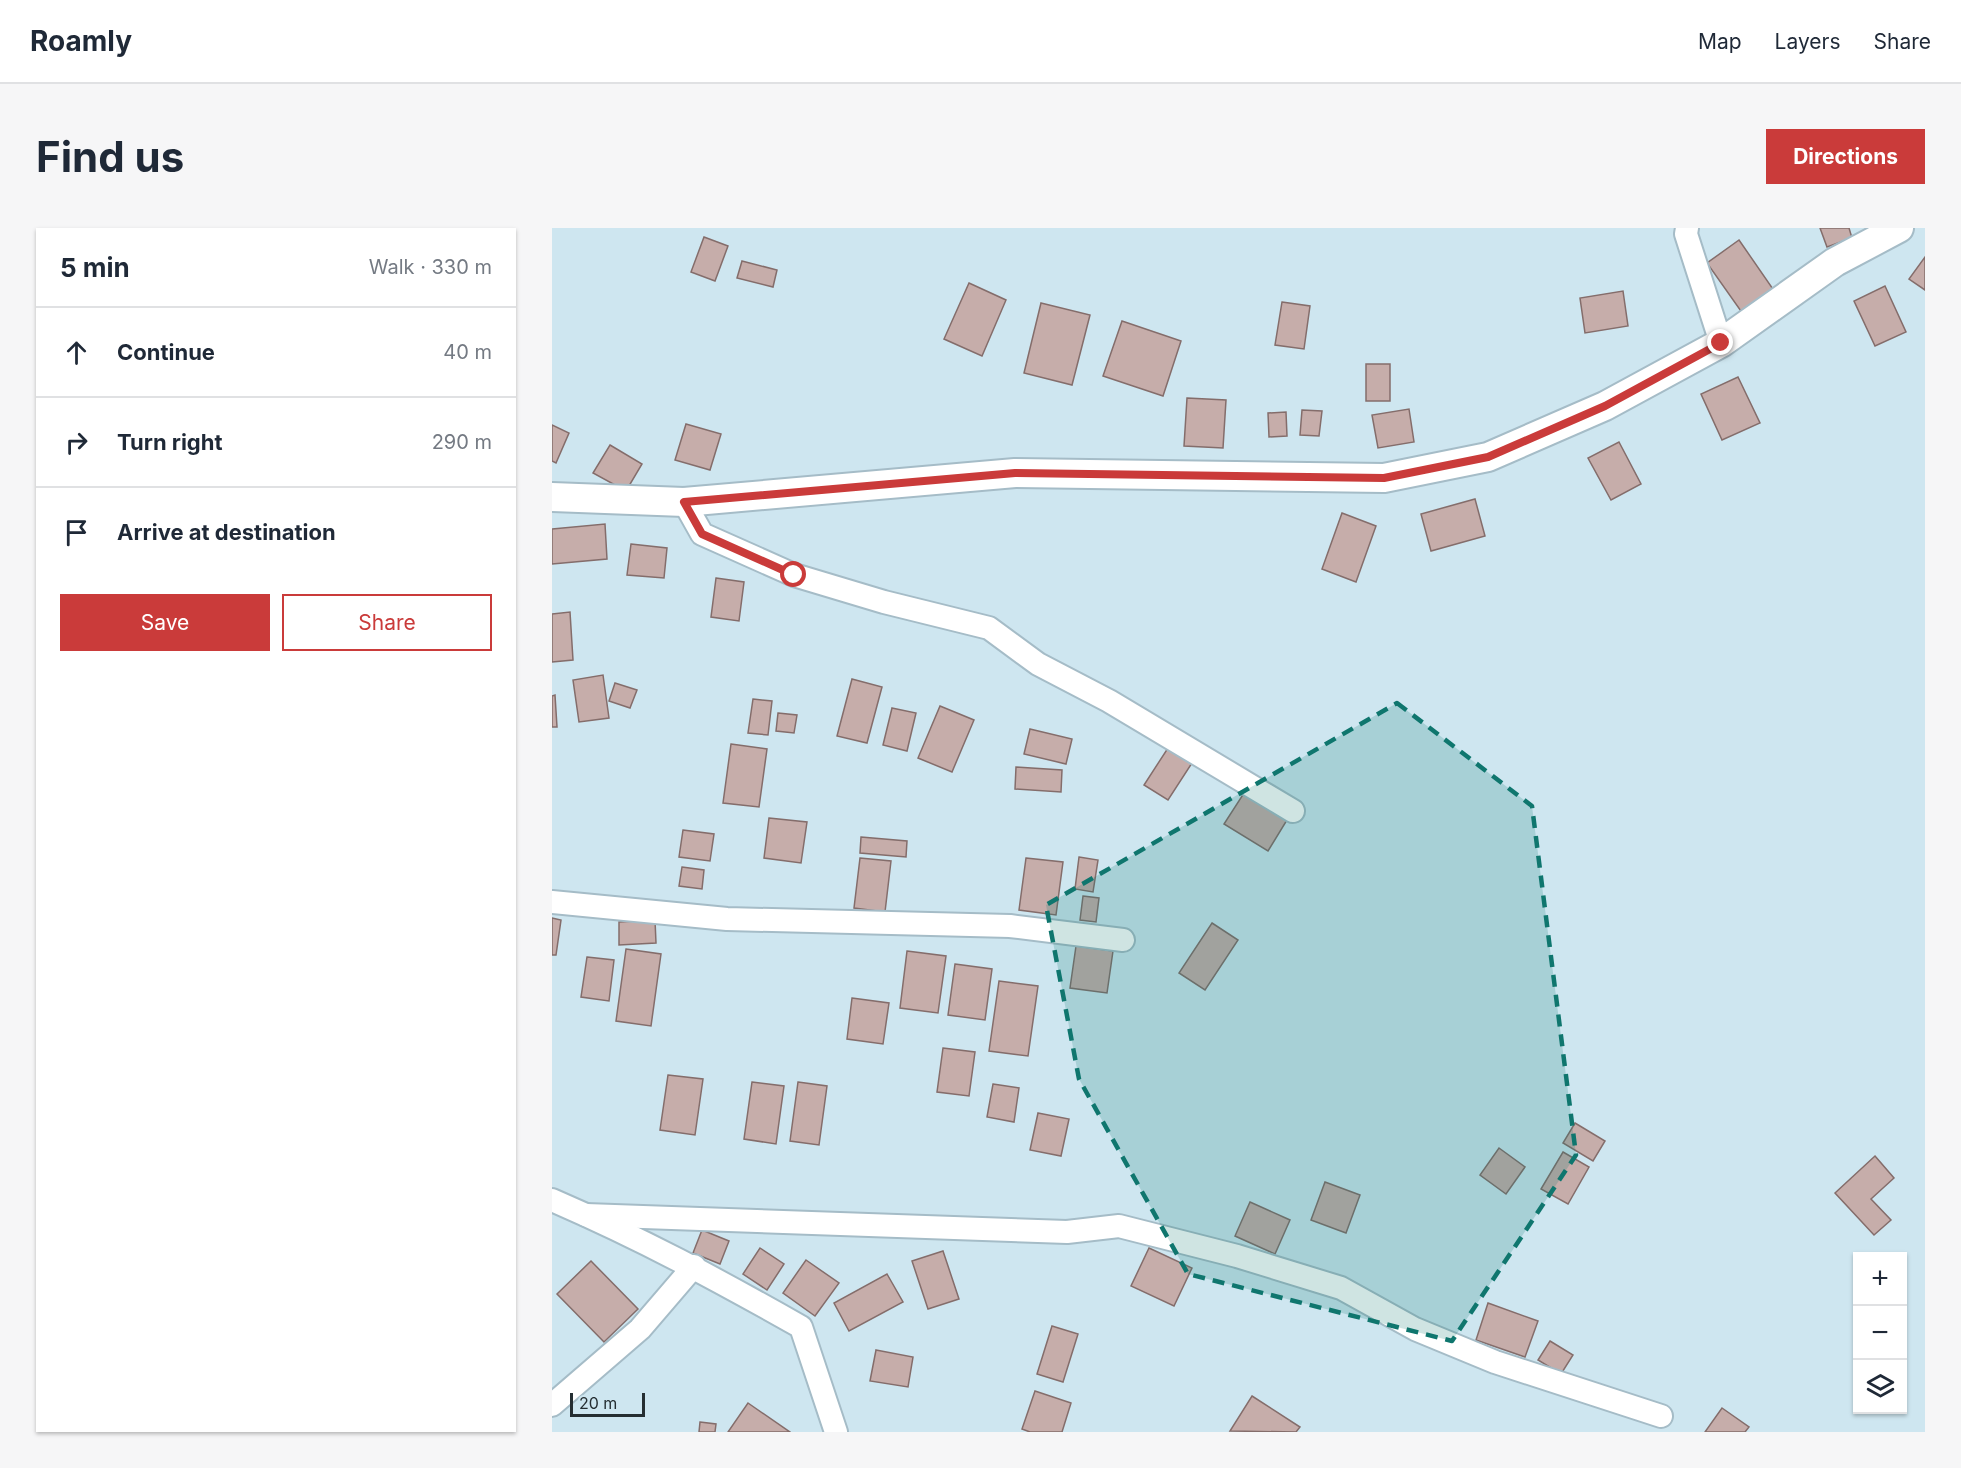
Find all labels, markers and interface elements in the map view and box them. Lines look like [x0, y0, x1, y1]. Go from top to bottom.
text: Roamly [30, 24, 132, 58]
text: Map [1698, 29, 1742, 54]
text: Layers [1775, 29, 1841, 54]
text: Share [1874, 29, 1931, 54]
button: Directions [1766, 129, 1925, 184]
text: Find us [36, 131, 184, 182]
text: 5 min [60, 252, 130, 283]
text: Walk · 330 m [369, 255, 492, 279]
route end [1707, 329, 1733, 355]
icon: ahead [60, 336, 93, 369]
text: Continue [117, 339, 215, 365]
text: 40 m [443, 340, 492, 364]
icon: right [60, 426, 93, 459]
text: Turn right [117, 429, 223, 455]
text: 290 m [432, 430, 492, 454]
icon: arrive [60, 516, 93, 549]
text: Arrive at destination [117, 519, 336, 545]
route start [780, 561, 806, 587]
button: Save [60, 594, 270, 651]
button: Share [282, 594, 492, 651]
map controls [1853, 1252, 1907, 1414]
button: + [1853, 1252, 1907, 1306]
button: − [1853, 1306, 1907, 1360]
button: layers [1853, 1360, 1907, 1414]
scale bar [570, 1390, 645, 1418]
text: 20 m [579, 1393, 617, 1413]

